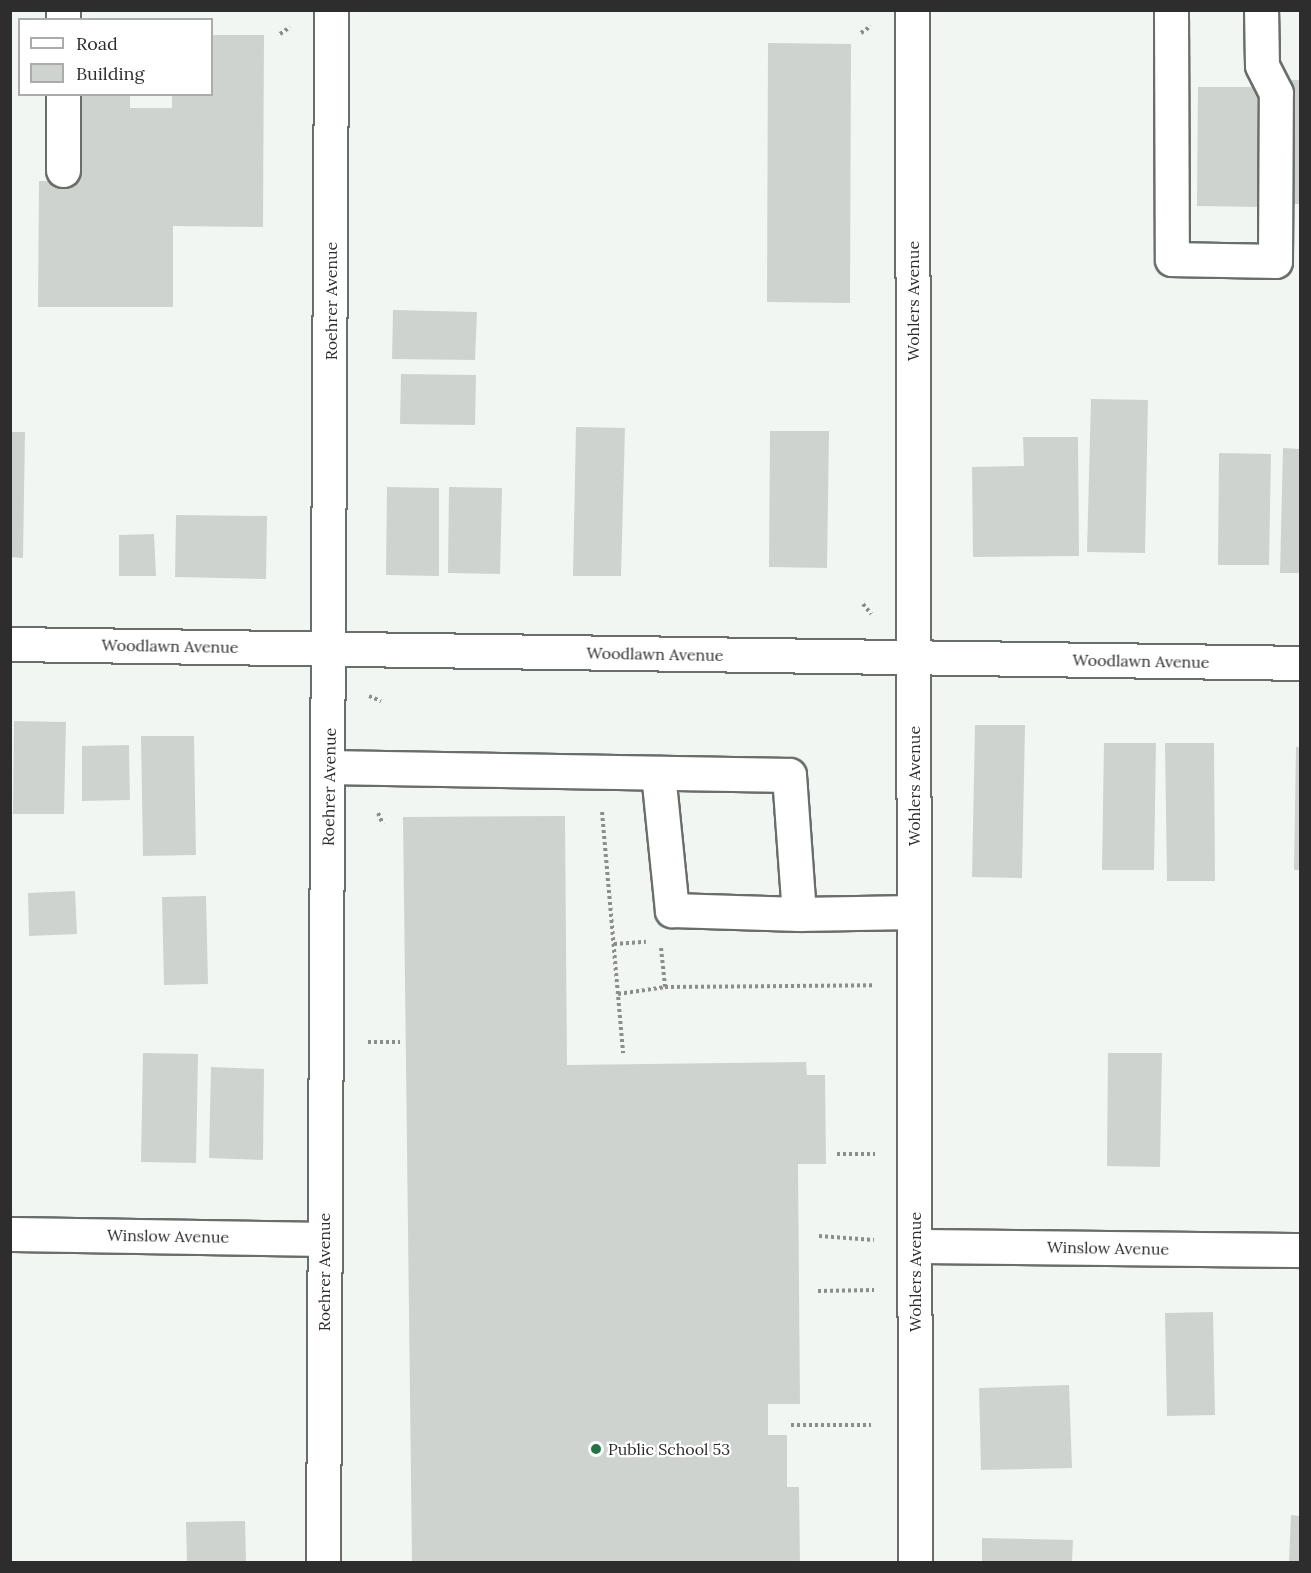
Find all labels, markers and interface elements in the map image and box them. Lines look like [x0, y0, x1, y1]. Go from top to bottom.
legend [18, 18, 213, 96]
text: Road [76, 32, 118, 55]
text: Building [76, 62, 144, 85]
street label: Wohlers Avenue [903, 241, 923, 361]
street label: Roehrer Avenue [321, 242, 341, 360]
street label: Woodlawn Avenue [101, 635, 239, 657]
street label: Woodlawn Avenue [586, 643, 724, 665]
street label: Woodlawn Avenue [1072, 650, 1210, 672]
street label: Wohlers Avenue [904, 726, 924, 846]
street label: Roehrer Avenue [318, 728, 340, 846]
street label: Wohlers Avenue [905, 1212, 925, 1332]
street label: Roehrer Avenue [314, 1213, 334, 1331]
street label: Winslow Avenue [107, 1225, 229, 1247]
street label: Winslow Avenue [1047, 1237, 1169, 1259]
place label: Public School 53 [608, 1439, 730, 1459]
marker: Public School 53 [589, 1442, 603, 1456]

